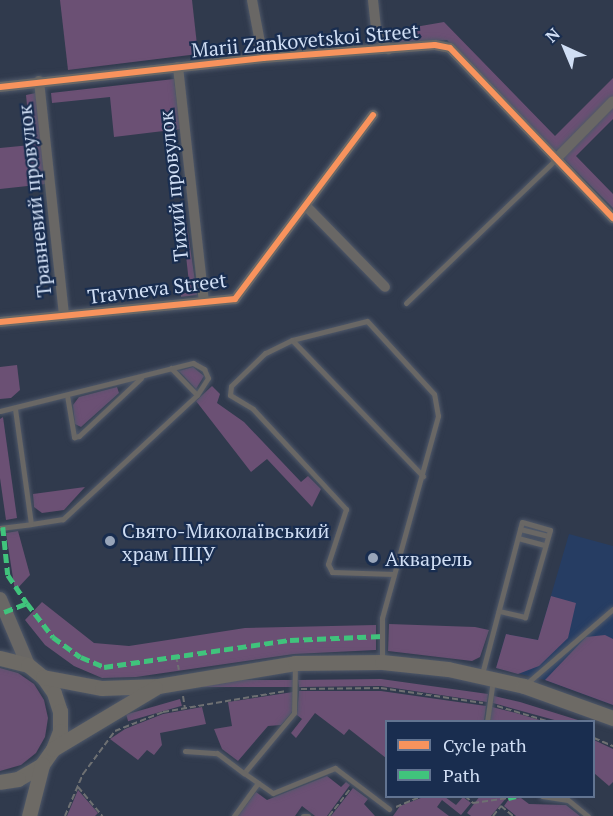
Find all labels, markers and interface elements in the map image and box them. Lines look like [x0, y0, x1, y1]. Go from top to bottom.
street label: Marii Zankovetskoi Street [190, 18, 420, 62]
north arrow [535, 18, 595, 78]
text: N [540, 23, 564, 47]
street label: Травневий провулок [12, 104, 56, 298]
street label: Тихий провулок [153, 110, 193, 262]
street label: Travneva Street [86, 268, 228, 308]
place label: Свято-Миколаївський храм ПЦУ [122, 518, 329, 565]
marker: Свято-Миколаївський храм ПЦУ [103, 534, 117, 548]
place label: Акварель [385, 546, 472, 570]
marker: Акварель [366, 551, 380, 565]
legend [385, 720, 595, 798]
text: Cycle path [443, 733, 527, 757]
text: Path [443, 763, 480, 787]

